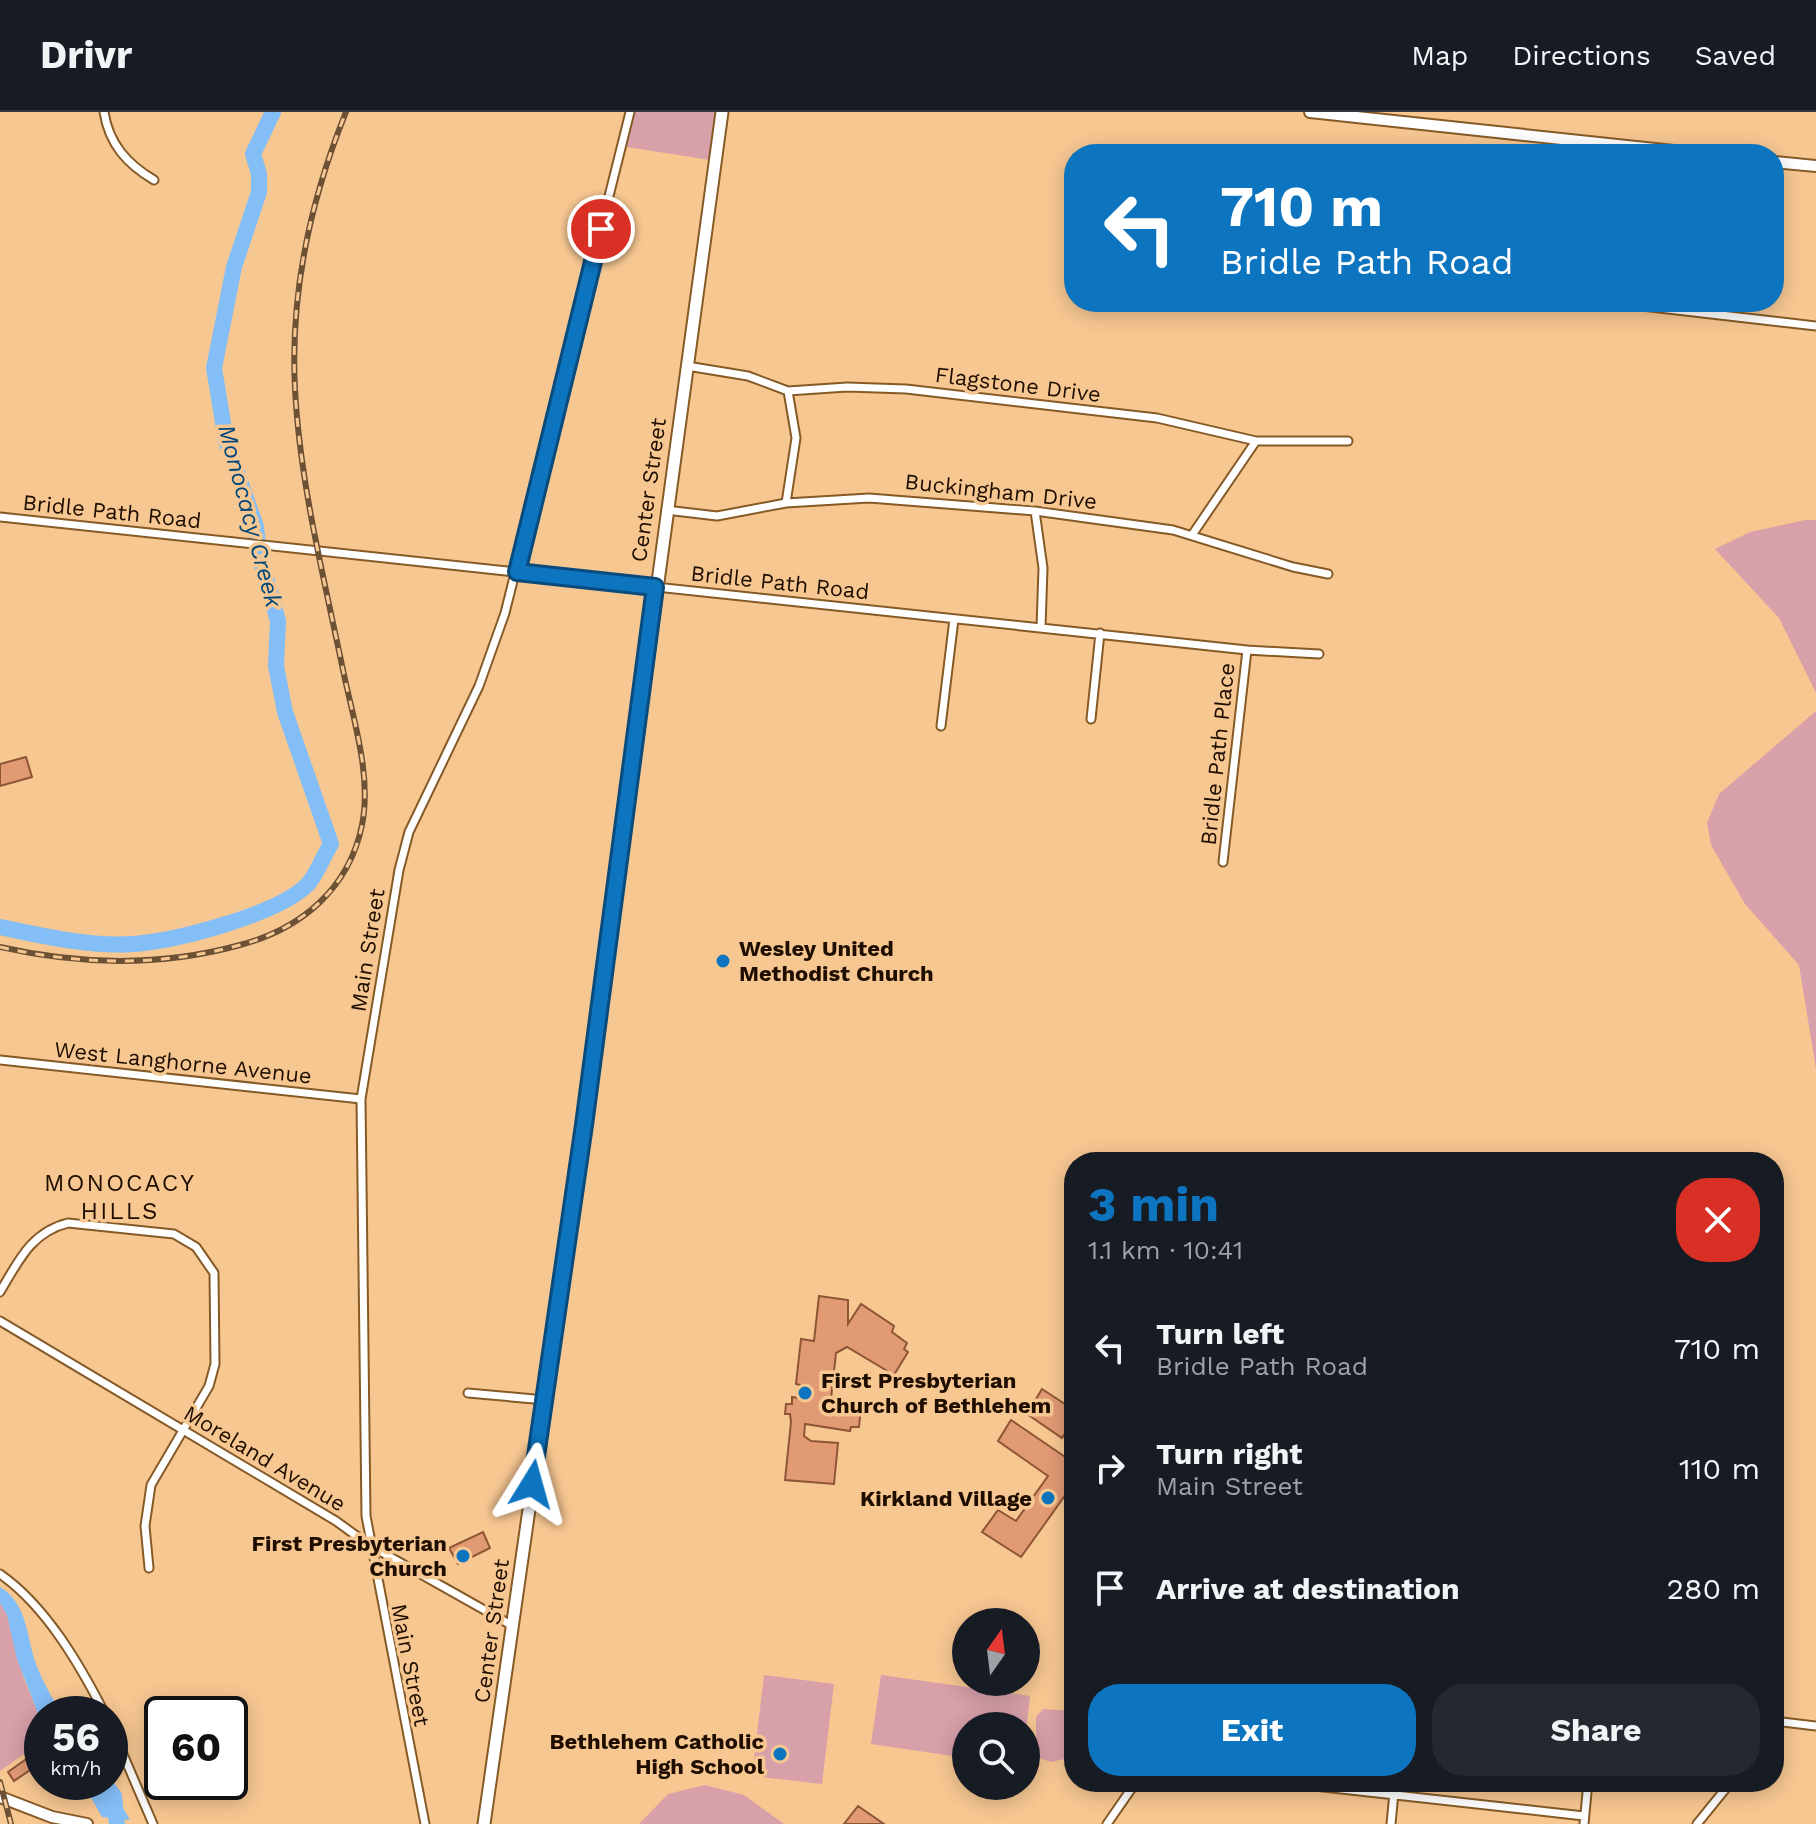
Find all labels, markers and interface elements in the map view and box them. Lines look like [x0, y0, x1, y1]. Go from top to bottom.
text: Drivr [40, 33, 132, 77]
text: Map [1411, 39, 1468, 72]
text: Directions [1512, 39, 1651, 72]
text: Saved [1695, 39, 1776, 72]
text: 710 m [1220, 174, 1383, 240]
icon: left [1088, 176, 1192, 280]
pin [567, 195, 635, 263]
icon: arrive [579, 207, 623, 251]
text: Bridle Path Road [1220, 241, 1514, 283]
street label: Flagstone Drive [934, 362, 1102, 407]
street label: Center Street [626, 416, 671, 564]
water label: Monocacy Creek [212, 422, 288, 611]
street label: Buckingham Drive [904, 469, 1098, 514]
street label: Bridle Path Road [21, 490, 202, 533]
street label: Bridle Path Road [689, 561, 870, 604]
street label: Bridle Path Place [1195, 662, 1240, 847]
street label: Main Street [345, 887, 390, 1013]
place label: Wesley United Methodist Church [739, 936, 934, 986]
marker: Wesley United Methodist Church [714, 952, 732, 970]
street label: West Langhorne Avenue [53, 1037, 313, 1088]
district label: MONOCACY HILLS [44, 1169, 196, 1225]
text: 3 min [1088, 1176, 1219, 1233]
button: close [1676, 1178, 1760, 1262]
text: 1.1 km · 10:41 [1088, 1235, 1243, 1265]
text: Turn left [1156, 1316, 1284, 1351]
icon: left [1088, 1326, 1132, 1370]
text: 710 m [1674, 1331, 1760, 1366]
text: Bridle Path Road [1156, 1351, 1368, 1381]
place label: First Presbyterian Church of Bethlehem [821, 1368, 1051, 1418]
marker: First Presbyterian Church of Bethlehem [796, 1384, 814, 1402]
street label: Moreland Avenue [179, 1400, 350, 1517]
text: Turn right [1156, 1436, 1302, 1471]
position arrow [490, 1442, 574, 1526]
icon: right [1088, 1446, 1132, 1490]
text: 110 m [1679, 1451, 1760, 1486]
text: Main Street [1156, 1471, 1303, 1501]
place label: Kirkland Village [860, 1486, 1032, 1511]
marker: Kirkland Village [1039, 1489, 1057, 1507]
place label: First Presbyterian Church [252, 1531, 447, 1581]
marker: First Presbyterian Church [454, 1547, 472, 1565]
street label: Center Street [469, 1557, 514, 1705]
icon: arrive [1088, 1566, 1132, 1610]
text: Arrive at destination [1156, 1571, 1460, 1606]
text: 280 m [1667, 1571, 1760, 1606]
street label: Main Street [386, 1602, 435, 1728]
north arrow [952, 1608, 1040, 1696]
map controls [952, 1608, 1040, 1800]
button: Exit [1088, 1684, 1416, 1776]
button: Share [1432, 1684, 1760, 1776]
speed limit sign: 60 [144, 1696, 248, 1800]
button: search [952, 1712, 1040, 1800]
text: 56 [52, 1714, 100, 1761]
place label: Bethlehem Catholic High School [549, 1729, 765, 1779]
marker: Bethlehem Catholic High School [771, 1745, 789, 1763]
text: km/h [50, 1756, 102, 1780]

